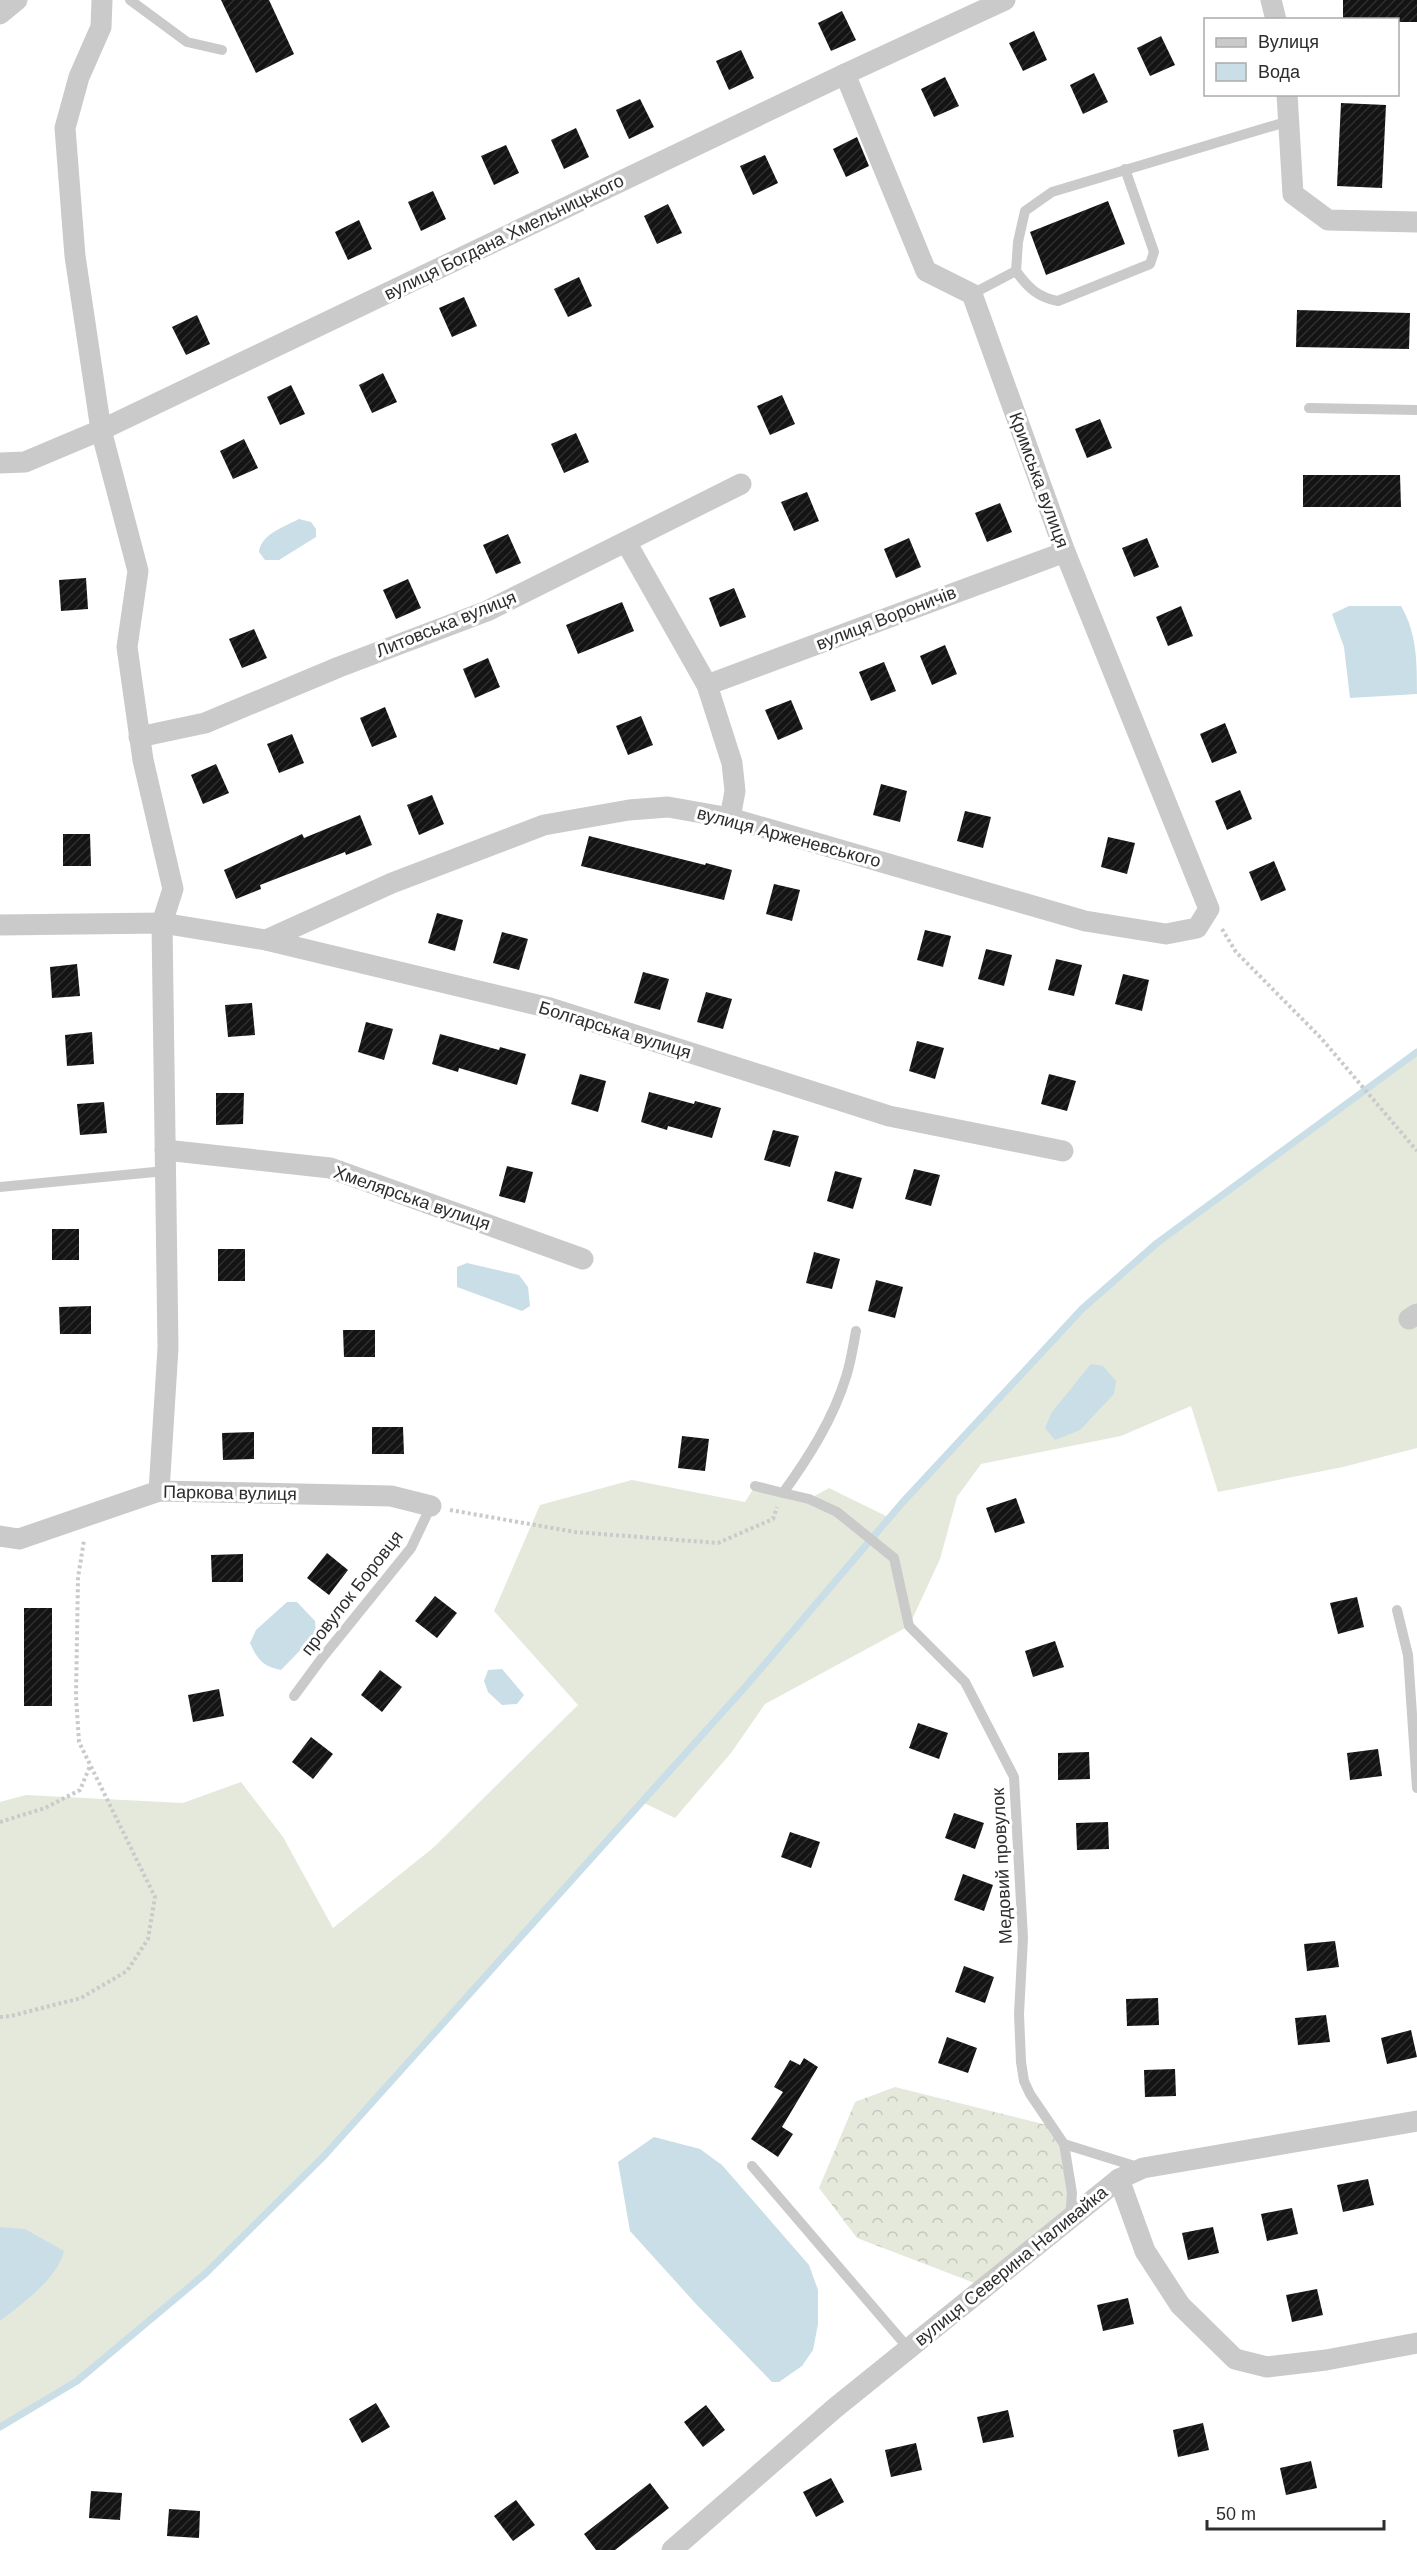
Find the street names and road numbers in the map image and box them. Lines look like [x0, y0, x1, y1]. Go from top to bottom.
street label: вулиця Богдана Хмельницького [381, 170, 627, 304]
street label: Кримська вулиця [1005, 409, 1073, 551]
street label: вулиця Вороничів [813, 582, 959, 654]
street label: Литовська вулиця [373, 587, 519, 661]
street label: вулиця Арженевського [695, 803, 883, 871]
street label: Болгарська вулиця [536, 997, 694, 1063]
street label: Хмелярська вулиця [331, 1162, 493, 1234]
street label: Паркова вулиця [163, 1482, 297, 1504]
street label: провулок Боровця [297, 1527, 407, 1659]
street label: Медовий провулок [988, 1787, 1016, 1944]
street label: вулиця Северина Наливайка [911, 2181, 1112, 2350]

